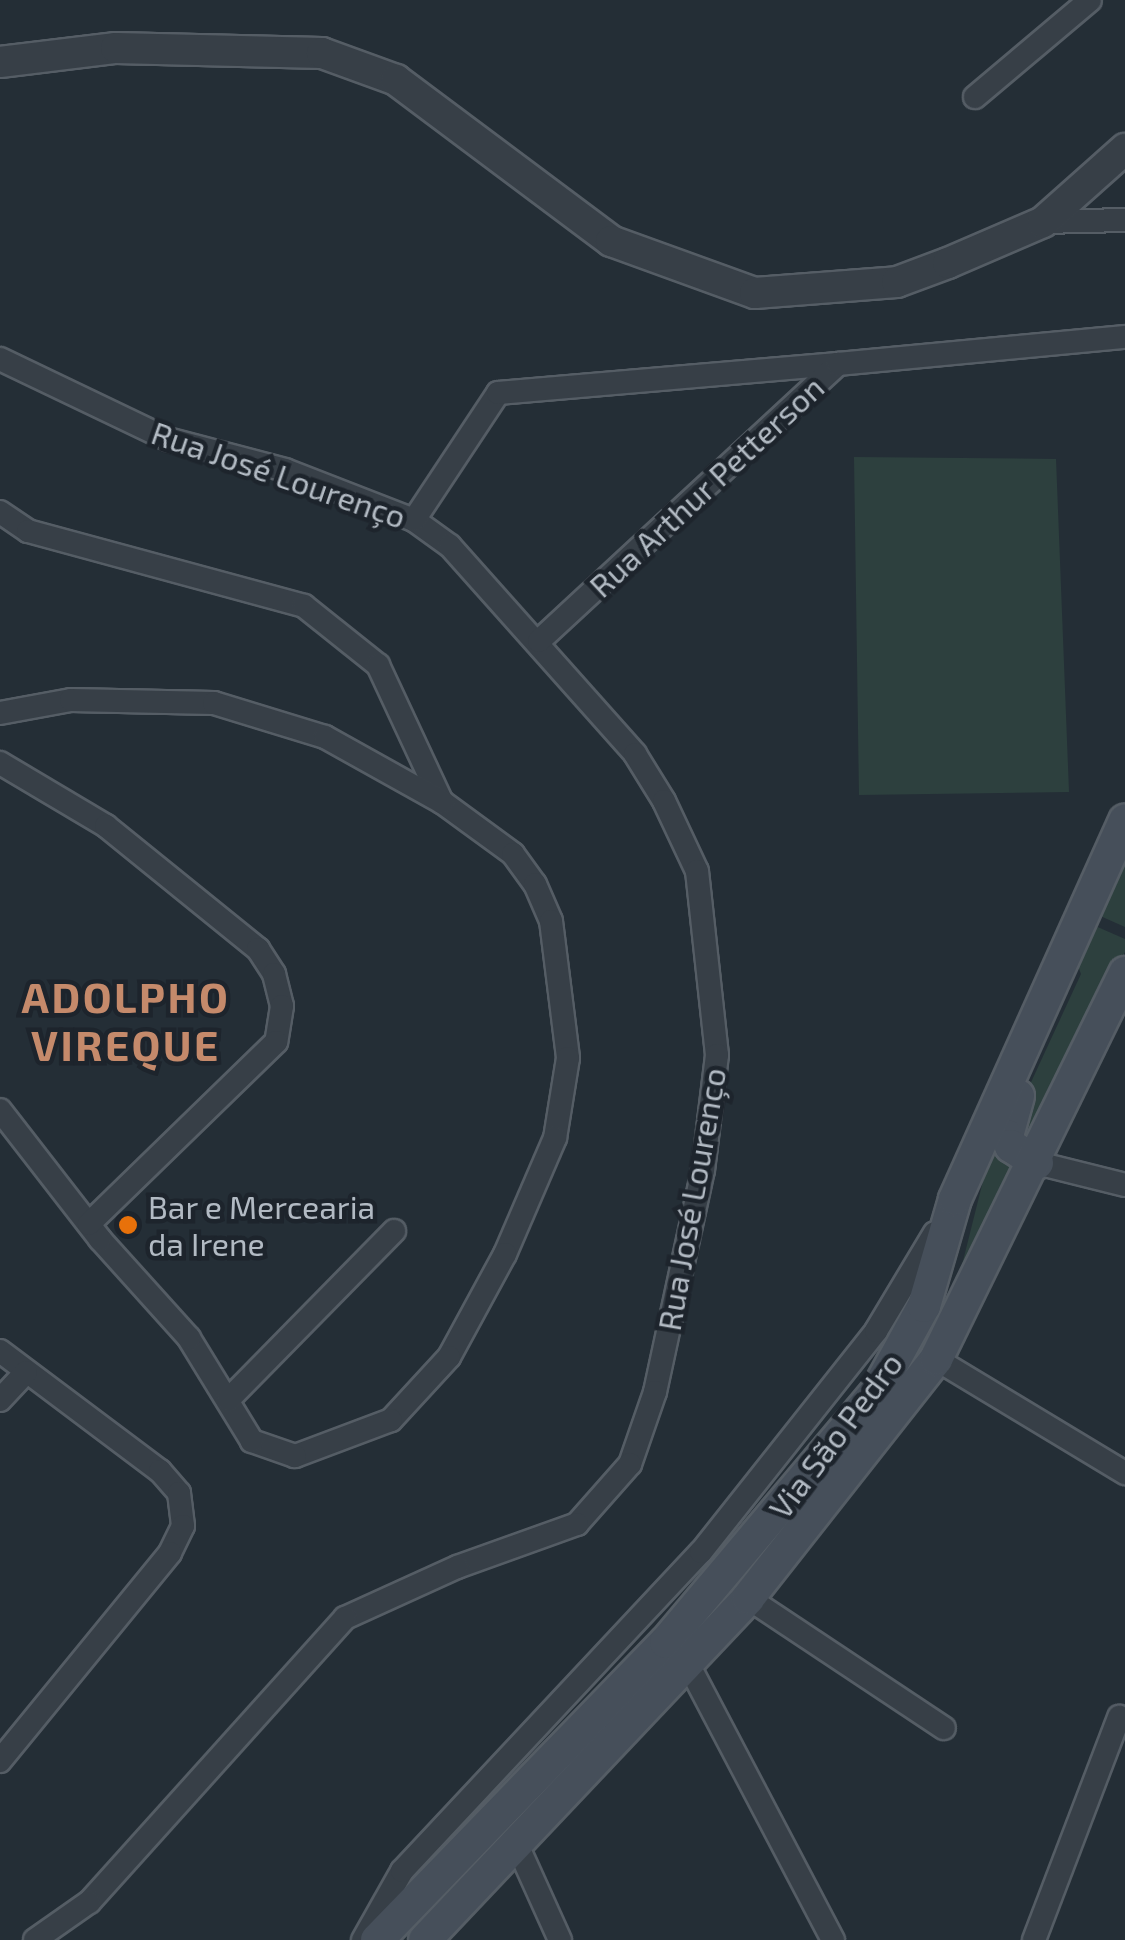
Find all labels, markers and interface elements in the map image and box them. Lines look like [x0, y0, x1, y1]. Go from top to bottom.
street label: Rua Arthur Petterson [580, 367, 832, 605]
street label: Rua José Lourenço [147, 412, 411, 536]
district label: ADOLPHO VIREQUE [22, 971, 230, 1070]
street label: Rua José Lourenço [649, 1064, 733, 1334]
place label: Bar e Mercearia da Irene [148, 1188, 376, 1263]
marker: Bar e Mercearia da Irene [117, 1214, 139, 1236]
street label: Via São Pedro [760, 1344, 910, 1526]

